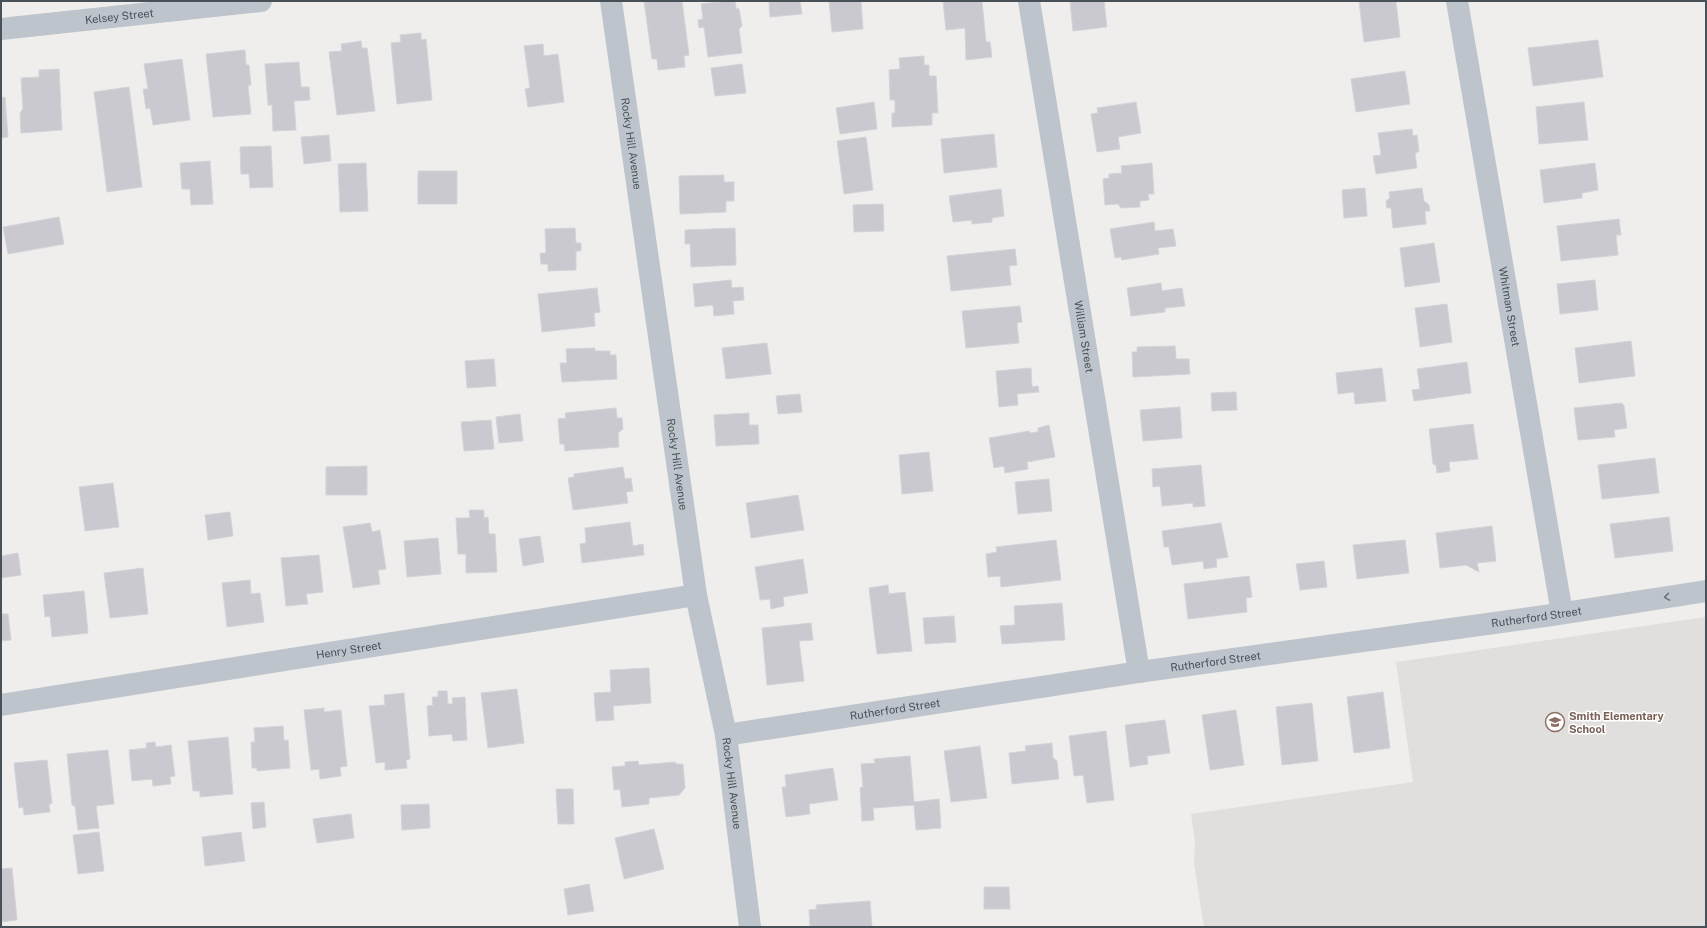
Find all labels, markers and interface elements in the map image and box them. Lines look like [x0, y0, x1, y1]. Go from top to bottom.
street label: Kelsey Street [84, 7, 154, 26]
street label: Rocky Hill Avenue [619, 97, 644, 190]
street label: Whitman Street [1497, 266, 1522, 347]
street label: William Street [1072, 300, 1096, 373]
street label: Rocky Hill Avenue [665, 418, 690, 511]
one-way arrow [1664, 592, 1671, 601]
street label: Rutherford Street [1490, 604, 1582, 629]
street label: Henry Street [315, 639, 382, 661]
street label: Rutherford Street [1170, 649, 1261, 674]
street label: Rutherford Street [849, 696, 941, 722]
place label: Smith Elementary School [1569, 710, 1664, 735]
school or university icon: Smith Elementary School [1544, 711, 1566, 733]
street label: Rocky Hill Avenue [720, 737, 744, 830]

